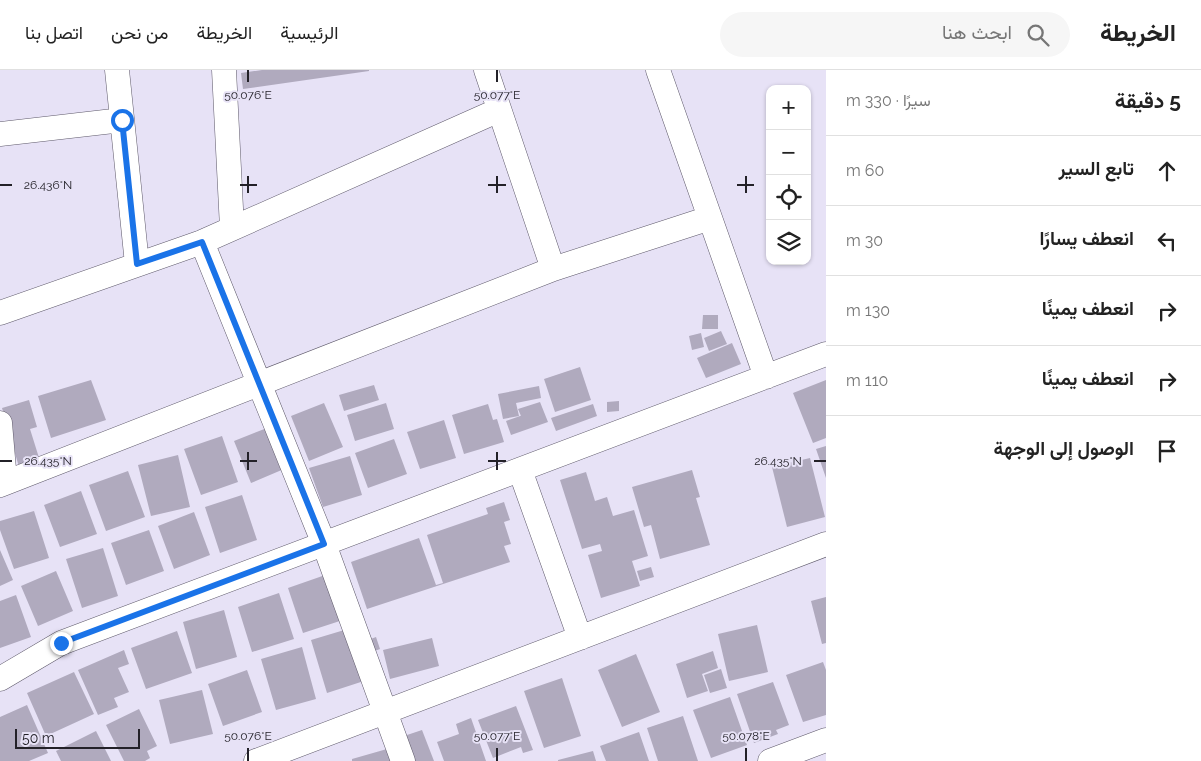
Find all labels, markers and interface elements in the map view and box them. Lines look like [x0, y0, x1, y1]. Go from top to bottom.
search box [720, 12, 1070, 57]
text: الخريطة [1100, 18, 1176, 47]
text: ابحث هنا [942, 21, 1012, 43]
icon: search [1024, 21, 1052, 49]
text: اتصل بنا [25, 22, 83, 43]
text: من نحن [111, 22, 168, 43]
text: الخريطة [196, 22, 252, 43]
text: الرئيسية [280, 22, 338, 43]
map controls [766, 85, 811, 265]
button: + [766, 85, 811, 130]
text: 50.076°E [224, 88, 272, 102]
text: 50.077°E [474, 88, 520, 102]
text: 5 دقيقة [1115, 88, 1181, 113]
text: سيرًا · 330 m [846, 91, 931, 110]
route start [111, 109, 134, 132]
button: − [766, 130, 811, 175]
text: تابع السير [1059, 157, 1134, 179]
icon: ahead [1153, 157, 1181, 185]
text: 60 m [846, 161, 884, 180]
button: locate [766, 175, 811, 220]
text: 26.436°N [24, 178, 72, 192]
button: layers [766, 220, 811, 265]
text: انعطف يسارًا [1040, 227, 1134, 249]
icon: left [1153, 227, 1181, 255]
text: 30 m [846, 231, 883, 250]
text: انعطف يمينًا [1042, 297, 1134, 319]
icon: right [1153, 297, 1181, 325]
text: 130 m [846, 301, 890, 320]
text: انعطف يمينًا [1042, 367, 1134, 389]
icon: right [1153, 367, 1181, 395]
text: 110 m [846, 371, 888, 390]
text: الوصول إلى الوجهة [994, 437, 1134, 459]
icon: arrive [1153, 437, 1181, 465]
text: 26.435°N [24, 454, 72, 468]
text: 26.435°N [754, 454, 802, 468]
route end [50, 632, 73, 655]
scale bar [15, 726, 140, 749]
text: 50.076°E [224, 729, 272, 743]
text: 50.077°E [474, 729, 520, 743]
text: 50.078°E [722, 729, 770, 743]
text: 50 m [22, 730, 55, 746]

